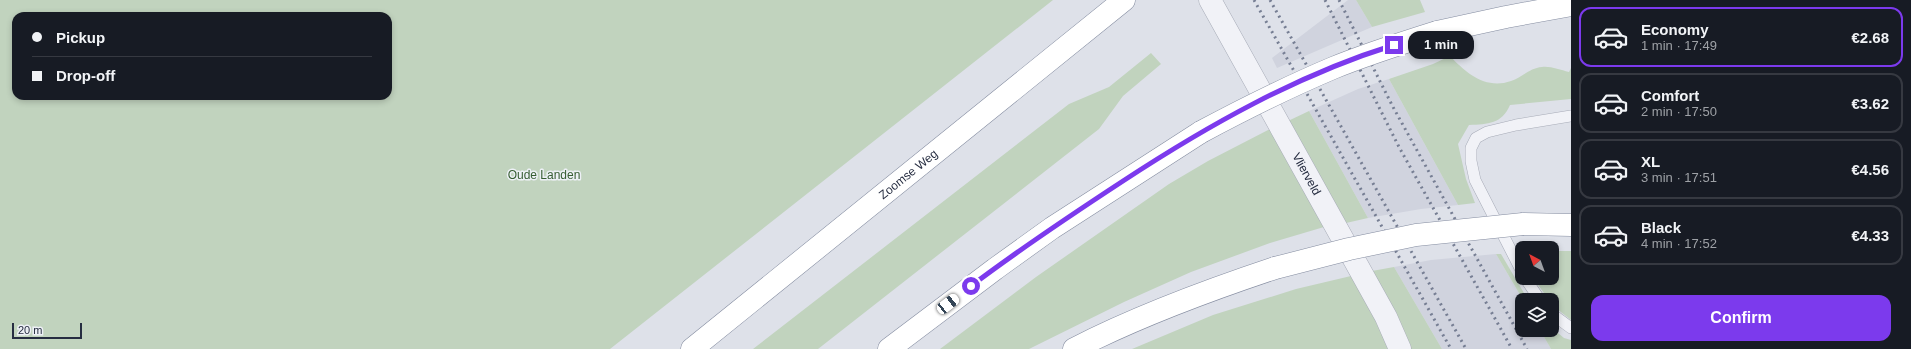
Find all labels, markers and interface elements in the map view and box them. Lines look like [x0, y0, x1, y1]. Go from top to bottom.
icon: car [1593, 19, 1629, 55]
text: Economy [1641, 21, 1709, 38]
text: Pickup [56, 29, 105, 46]
text: €2.68 [1851, 29, 1889, 46]
callout: 1 min [1408, 31, 1474, 59]
route end [1385, 36, 1403, 54]
text: 1 min [1424, 37, 1458, 52]
text: 1 min · 17:49 [1641, 38, 1717, 53]
text: Drop-off [56, 67, 115, 84]
icon: car [1593, 85, 1629, 121]
text: Comfort [1641, 87, 1699, 104]
text: €3.62 [1851, 95, 1889, 112]
text: 2 min · 17:50 [1641, 104, 1717, 119]
street label: Zoomse Weg [876, 146, 940, 202]
street label: Vlierveld [1289, 150, 1324, 198]
icon: car [1593, 151, 1629, 187]
text: XL [1641, 153, 1660, 170]
text: €4.56 [1851, 161, 1889, 178]
park label: Oude Landen [508, 168, 580, 182]
text: 3 min · 17:51 [1641, 170, 1717, 185]
icon: car [1593, 217, 1629, 253]
text: Black [1641, 219, 1681, 236]
text: €4.33 [1851, 227, 1889, 244]
text: 4 min · 17:52 [1641, 236, 1717, 251]
north arrow [1515, 241, 1559, 285]
map controls [1515, 241, 1559, 337]
route start [962, 277, 980, 295]
car [935, 292, 961, 316]
button: layers [1515, 293, 1559, 337]
button: Confirm [1591, 295, 1891, 341]
scale bar [12, 321, 82, 340]
text: 20 m [18, 324, 42, 336]

